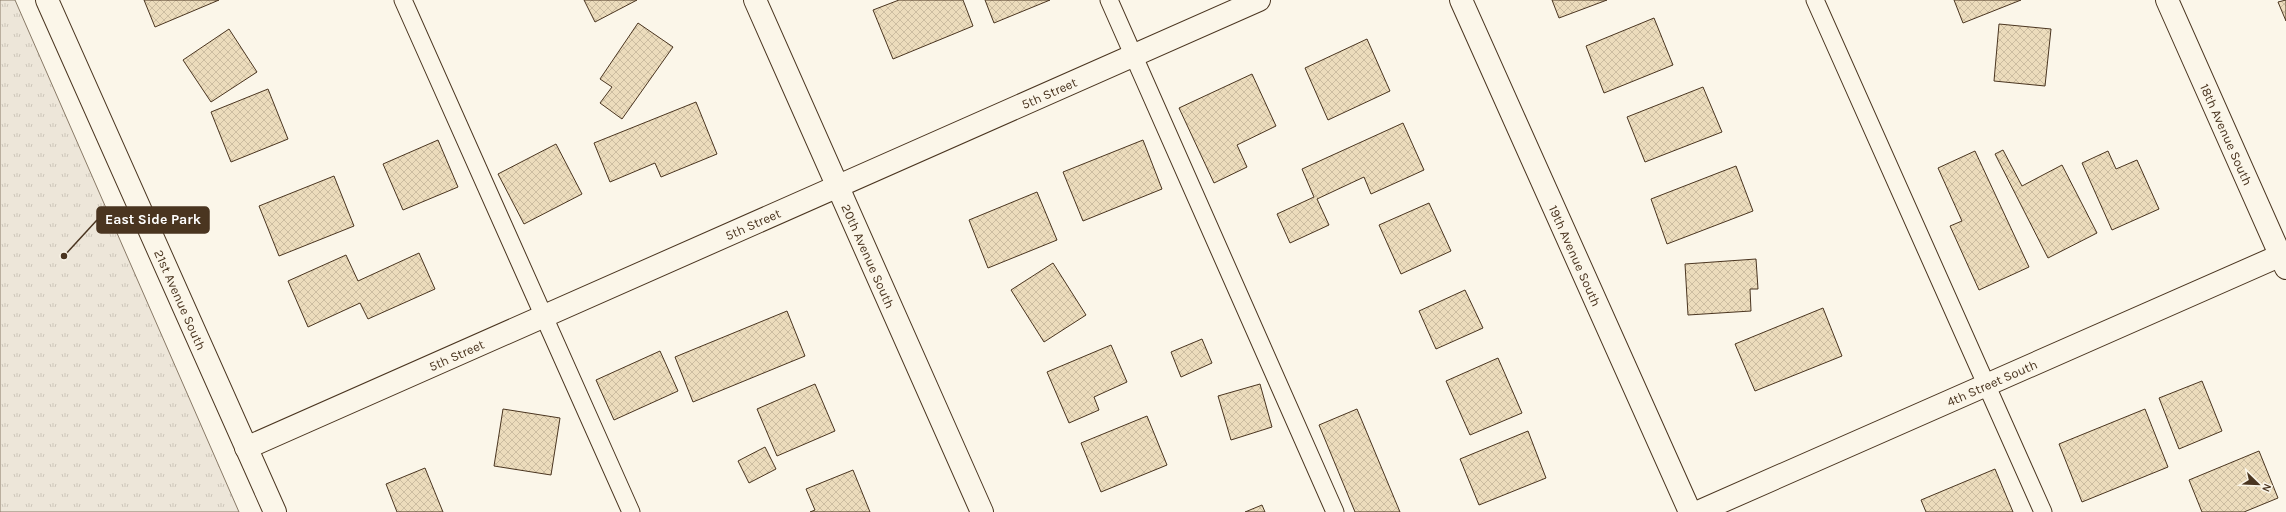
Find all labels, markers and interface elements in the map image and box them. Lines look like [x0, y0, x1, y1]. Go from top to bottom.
street label: 5th Street [1019, 74, 1079, 112]
street label: 18th Avenue South [2198, 81, 2256, 188]
street label: 20th Avenue South [839, 201, 898, 310]
street label: 19th Avenue South [1546, 203, 1604, 309]
street label: 5th Street [723, 205, 783, 243]
callout: East Side Park [97, 207, 209, 233]
text: East Side Park [105, 211, 202, 228]
street label: 21st Avenue South [152, 247, 209, 352]
street label: 5th Street [426, 336, 486, 374]
street label: 4th Street South [1944, 356, 2039, 409]
north arrow [2238, 464, 2278, 504]
text: N [2259, 482, 2274, 494]

